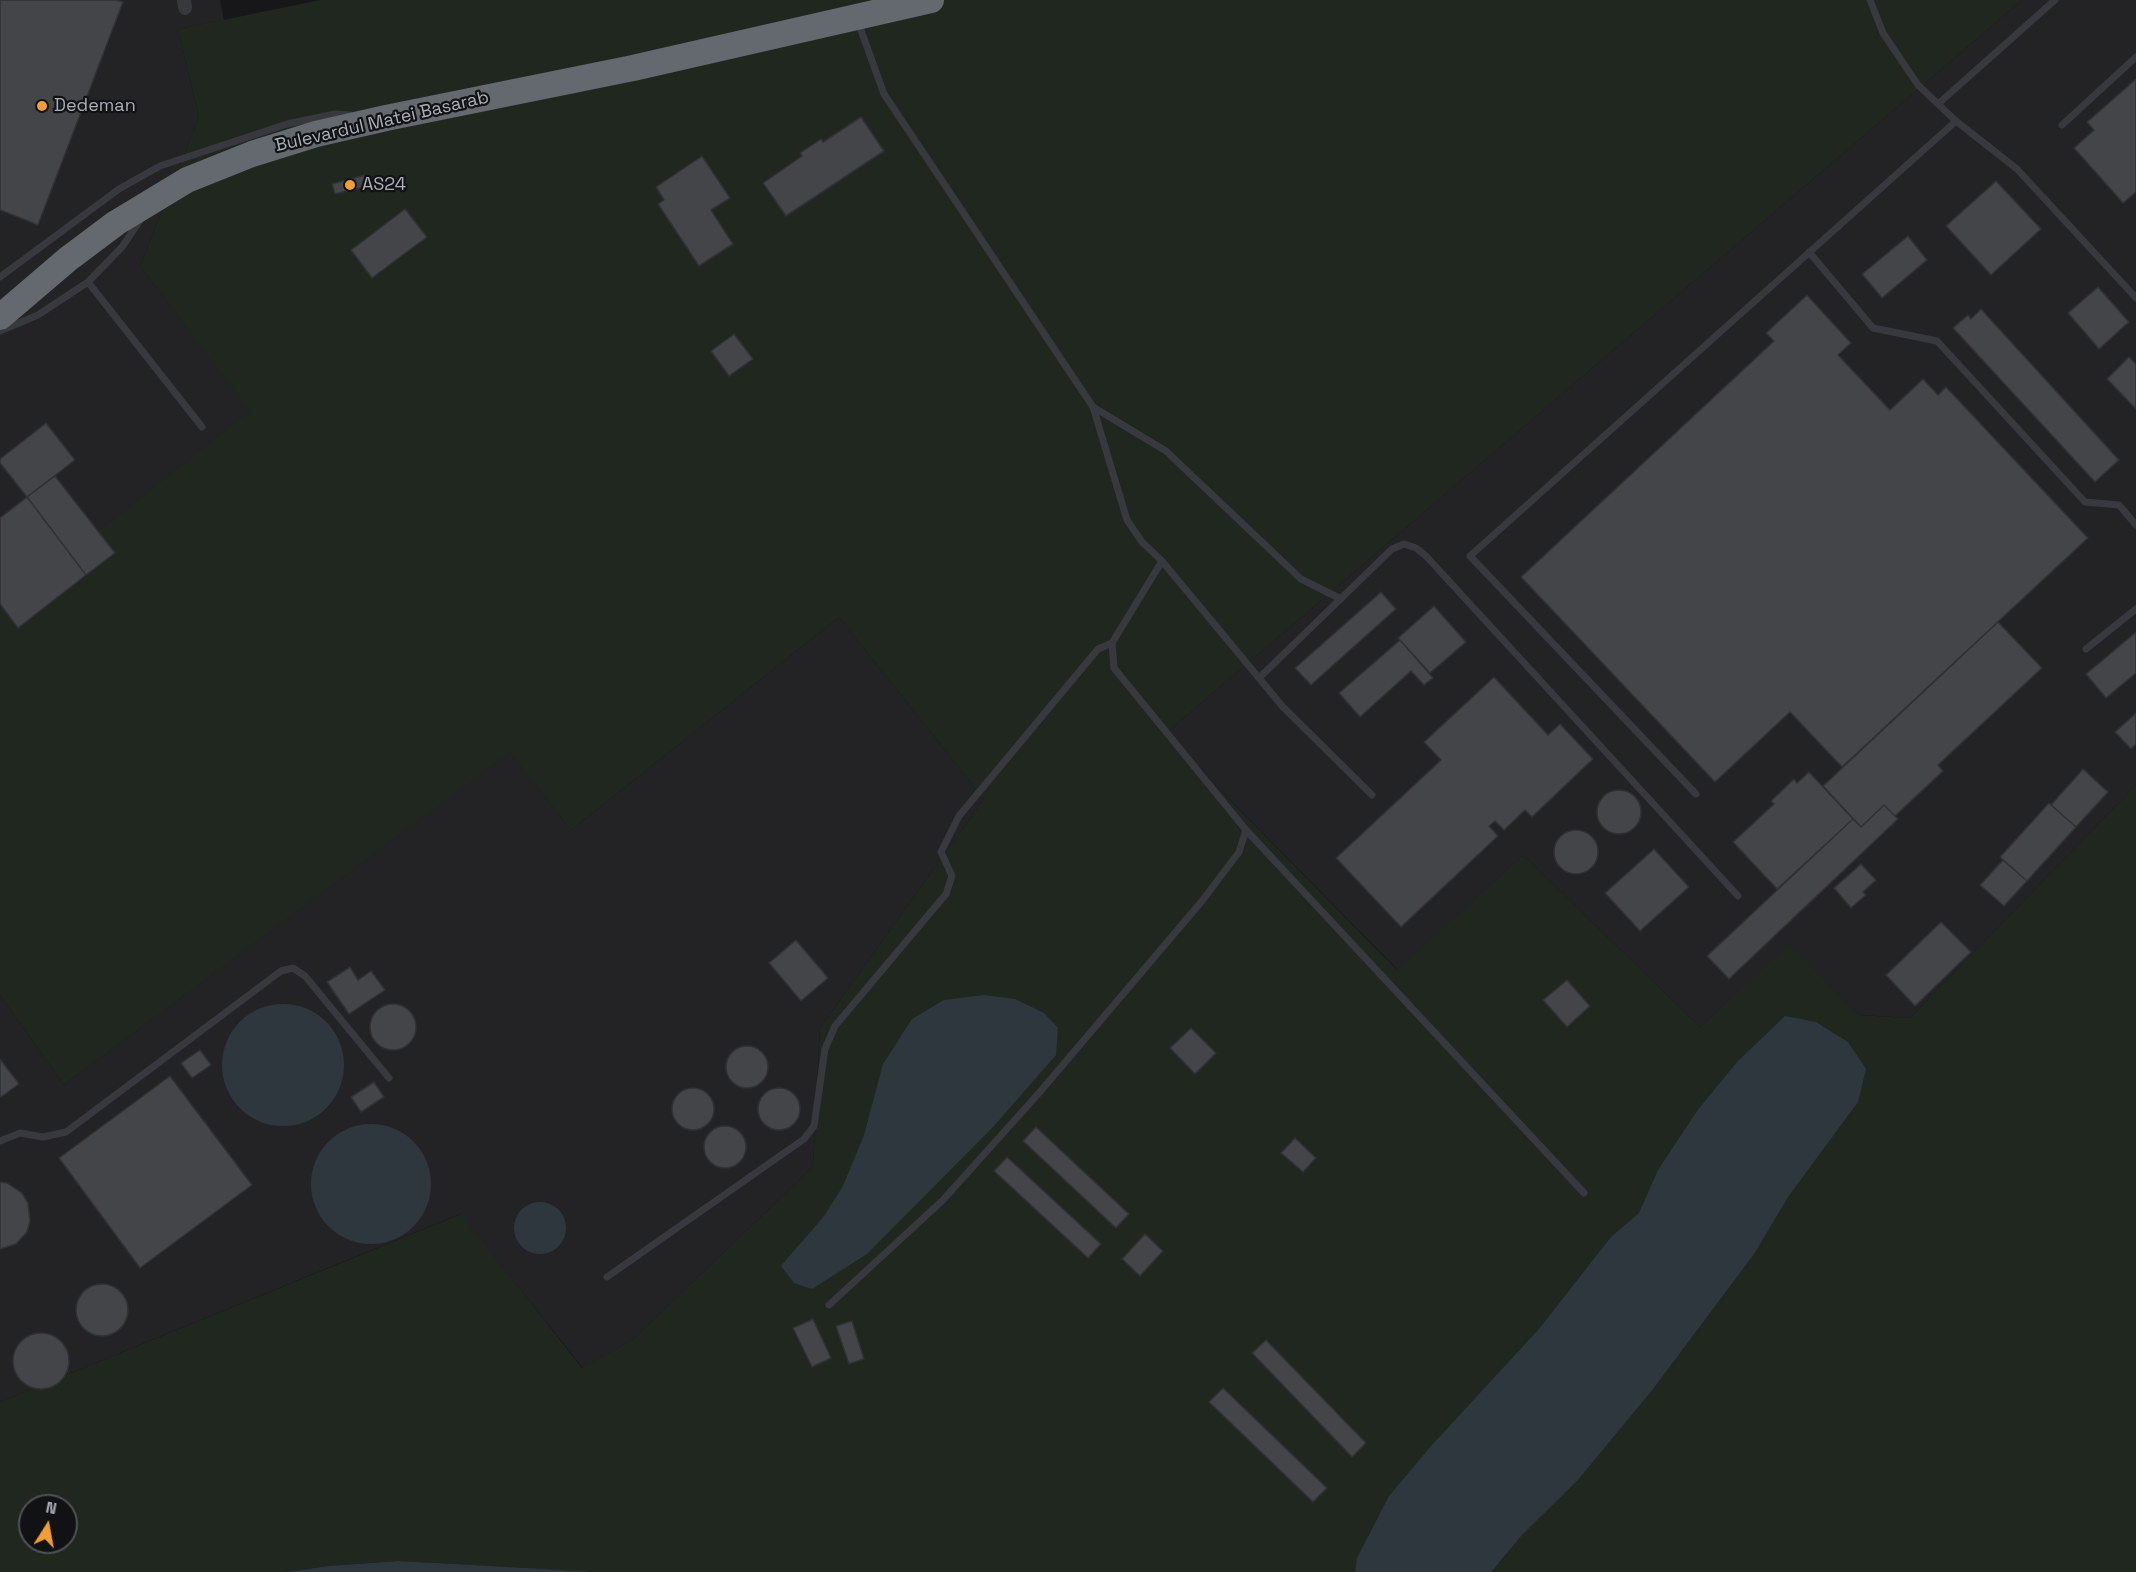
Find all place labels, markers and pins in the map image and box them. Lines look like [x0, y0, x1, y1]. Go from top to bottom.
place label: Dedeman [54, 95, 136, 117]
marker: Dedeman [35, 99, 49, 113]
place label: AS24 [362, 174, 406, 196]
marker: AS24 [343, 178, 357, 192]

